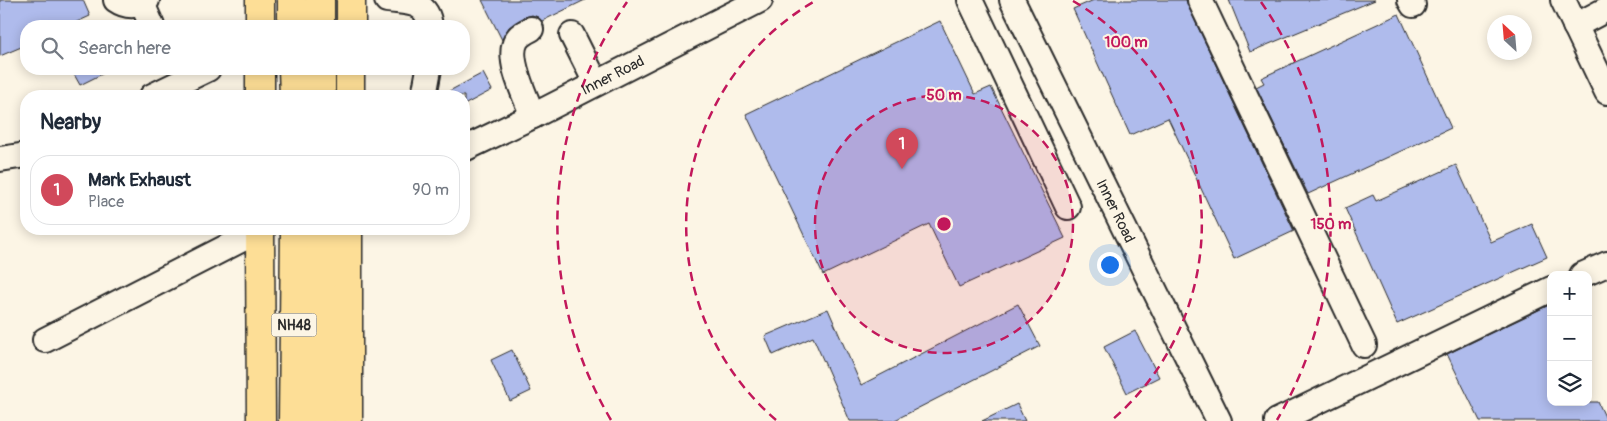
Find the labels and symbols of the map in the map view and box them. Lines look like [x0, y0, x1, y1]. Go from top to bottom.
north arrow [1487, 15, 1532, 60]
text: 100 m [1105, 33, 1147, 52]
street label: Inner Road [578, 52, 648, 100]
text: 50 m [927, 86, 961, 105]
pin: 1 [886, 128, 918, 169]
street label: Inner Road [1092, 176, 1139, 246]
centre of rings [935, 215, 953, 233]
text: 150 m [1311, 215, 1351, 234]
your location [1097, 252, 1123, 278]
road number: NH48 [272, 314, 316, 336]

